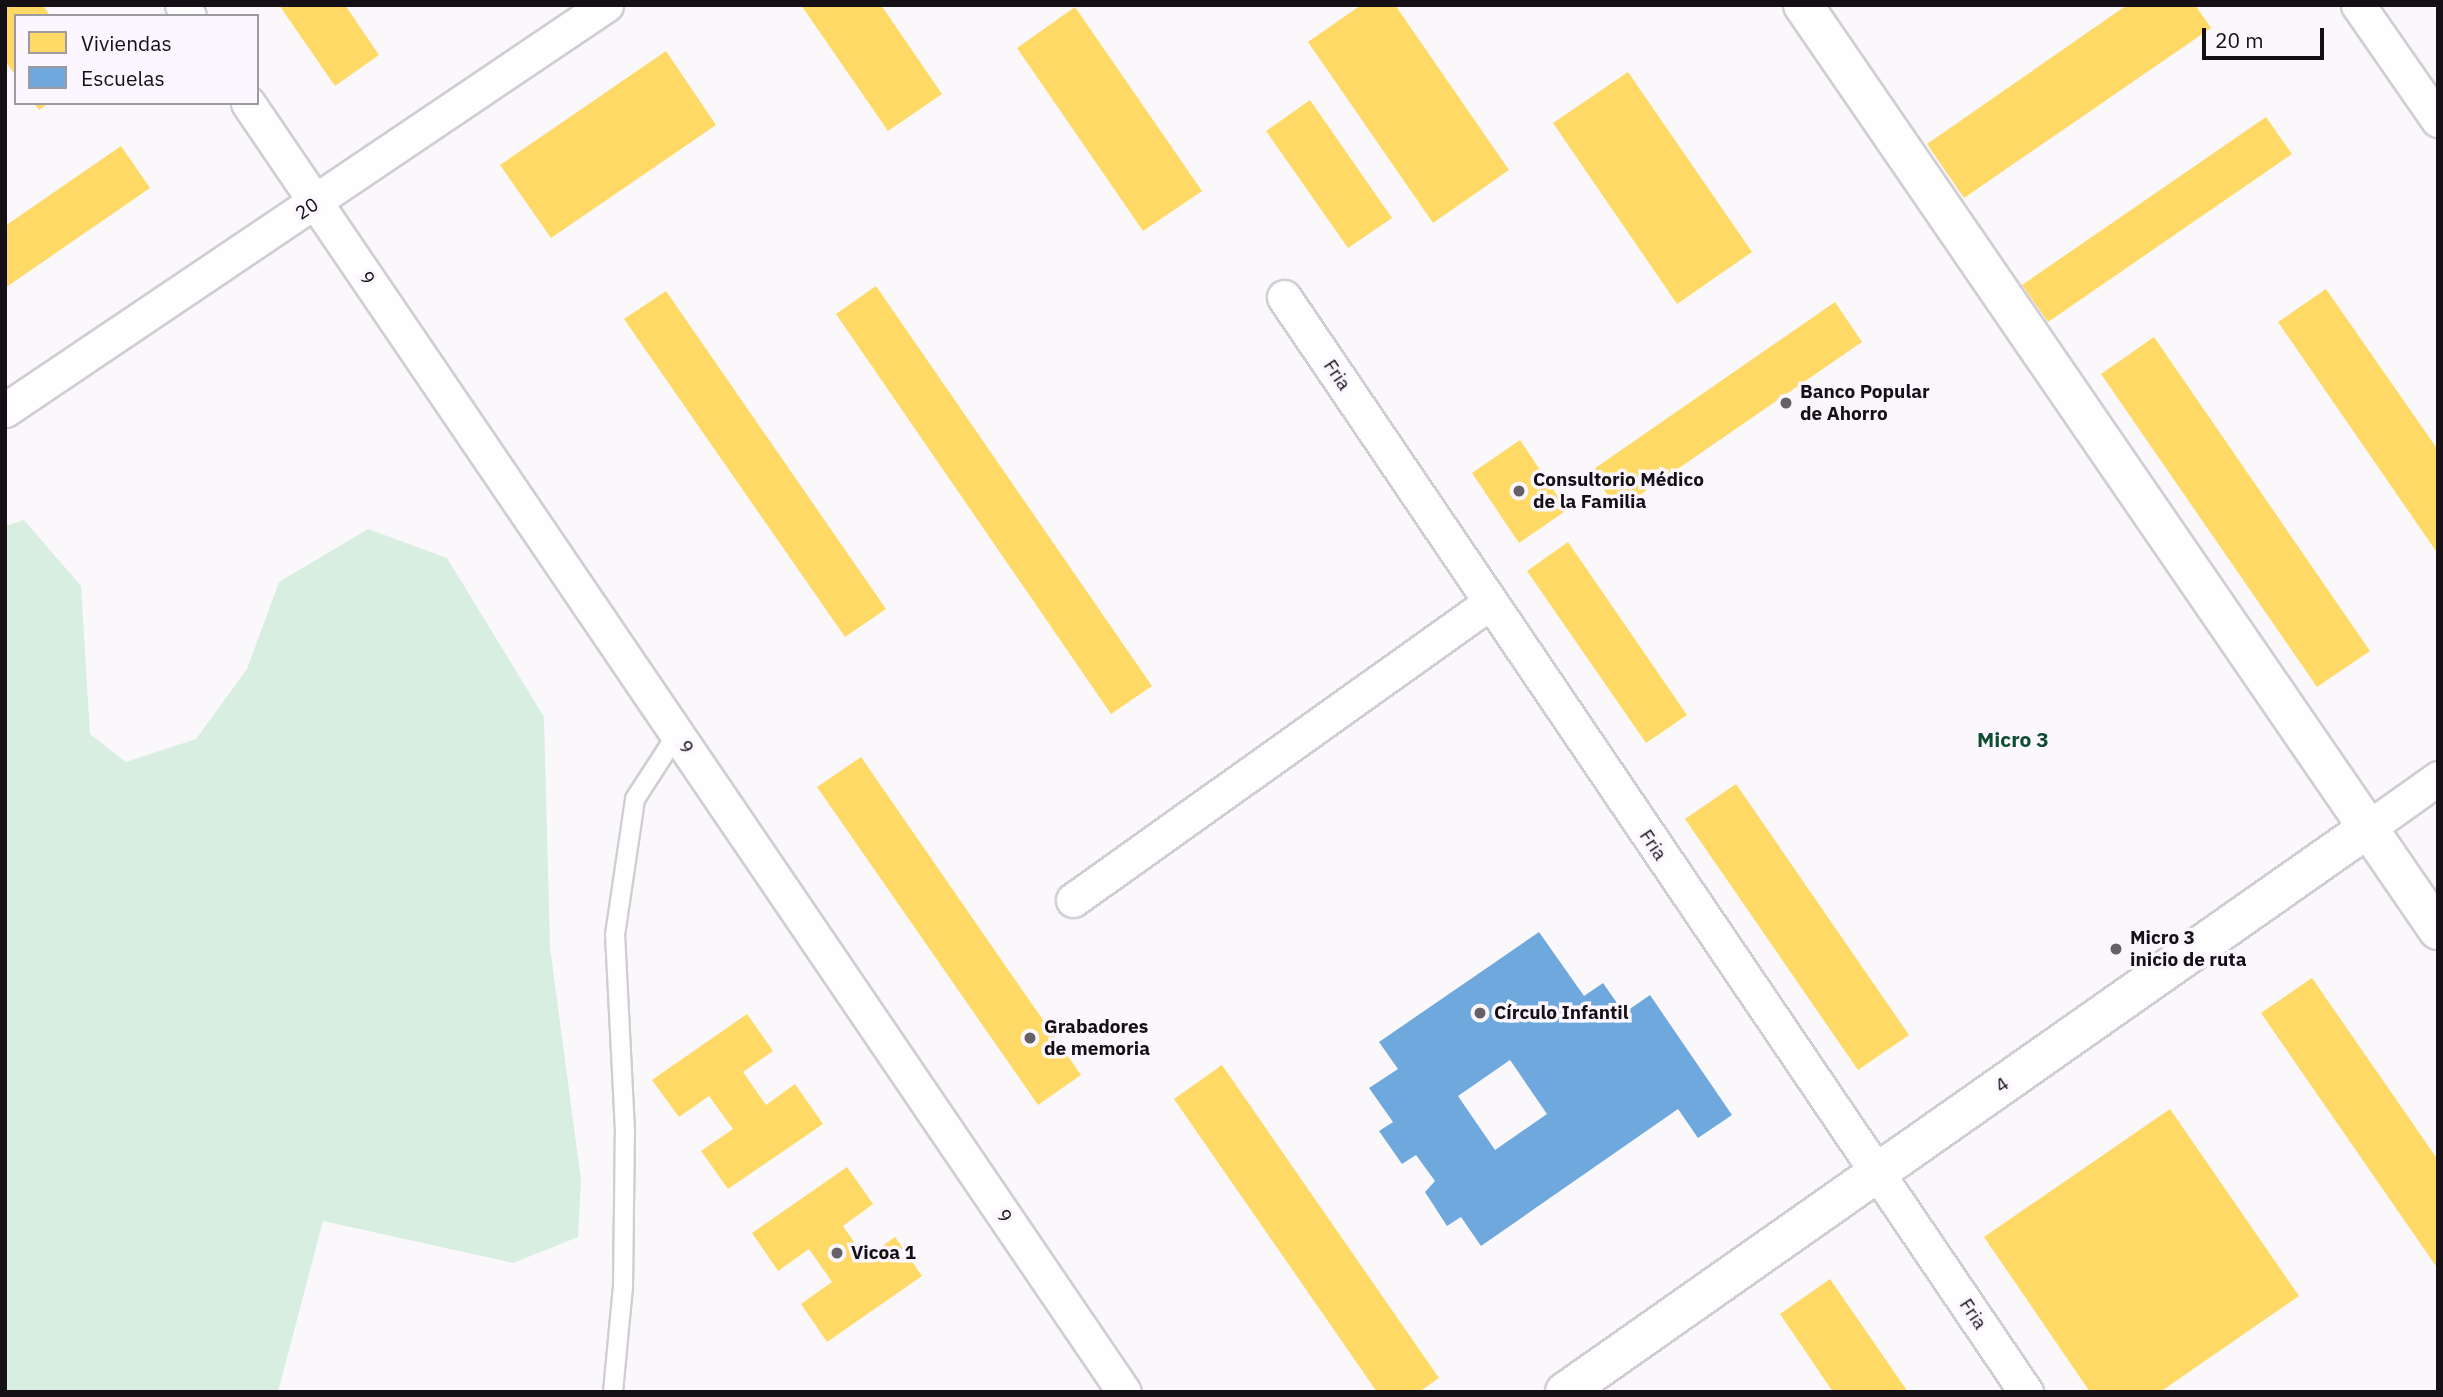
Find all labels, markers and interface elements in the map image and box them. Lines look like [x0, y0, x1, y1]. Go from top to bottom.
legend [14, 14, 259, 105]
scale bar [2205, 14, 2328, 58]
text: 20 m [2215, 26, 2264, 54]
text: Viviendas [81, 29, 172, 57]
text: Escuelas [81, 64, 165, 92]
street label: 20 [291, 193, 323, 225]
street label: 9 [354, 267, 380, 289]
street label: Fria [1319, 355, 1355, 395]
place label: Banco Popular de Ahorro [1800, 381, 1930, 425]
marker: Banco Popular de Ahorro [1778, 395, 1794, 411]
place label: Consultorio Médico de la Familia [1533, 469, 1704, 513]
marker: Consultorio Médico de la Familia [1511, 483, 1527, 499]
district label: Micro 3 [1977, 726, 2049, 752]
street label: 9 [673, 736, 699, 758]
street label: Fria [1635, 825, 1671, 865]
place label: Micro 3 inicio de ruta [2130, 927, 2246, 971]
marker: Micro 3 inicio de ruta [2108, 941, 2124, 957]
place label: Círculo Infantil [1494, 1002, 1628, 1024]
marker: Círculo Infantil [1472, 1005, 1488, 1021]
place label: Grabadores de memoria [1044, 1016, 1150, 1060]
marker: Grabadores de memoria [1022, 1030, 1038, 1046]
street label: 4 [1991, 1072, 2013, 1098]
street label: 9 [991, 1205, 1017, 1227]
place label: Vicoa 1 [851, 1242, 916, 1264]
marker: Vicoa 1 [829, 1245, 845, 1261]
street label: Fria [1955, 1294, 1991, 1334]

